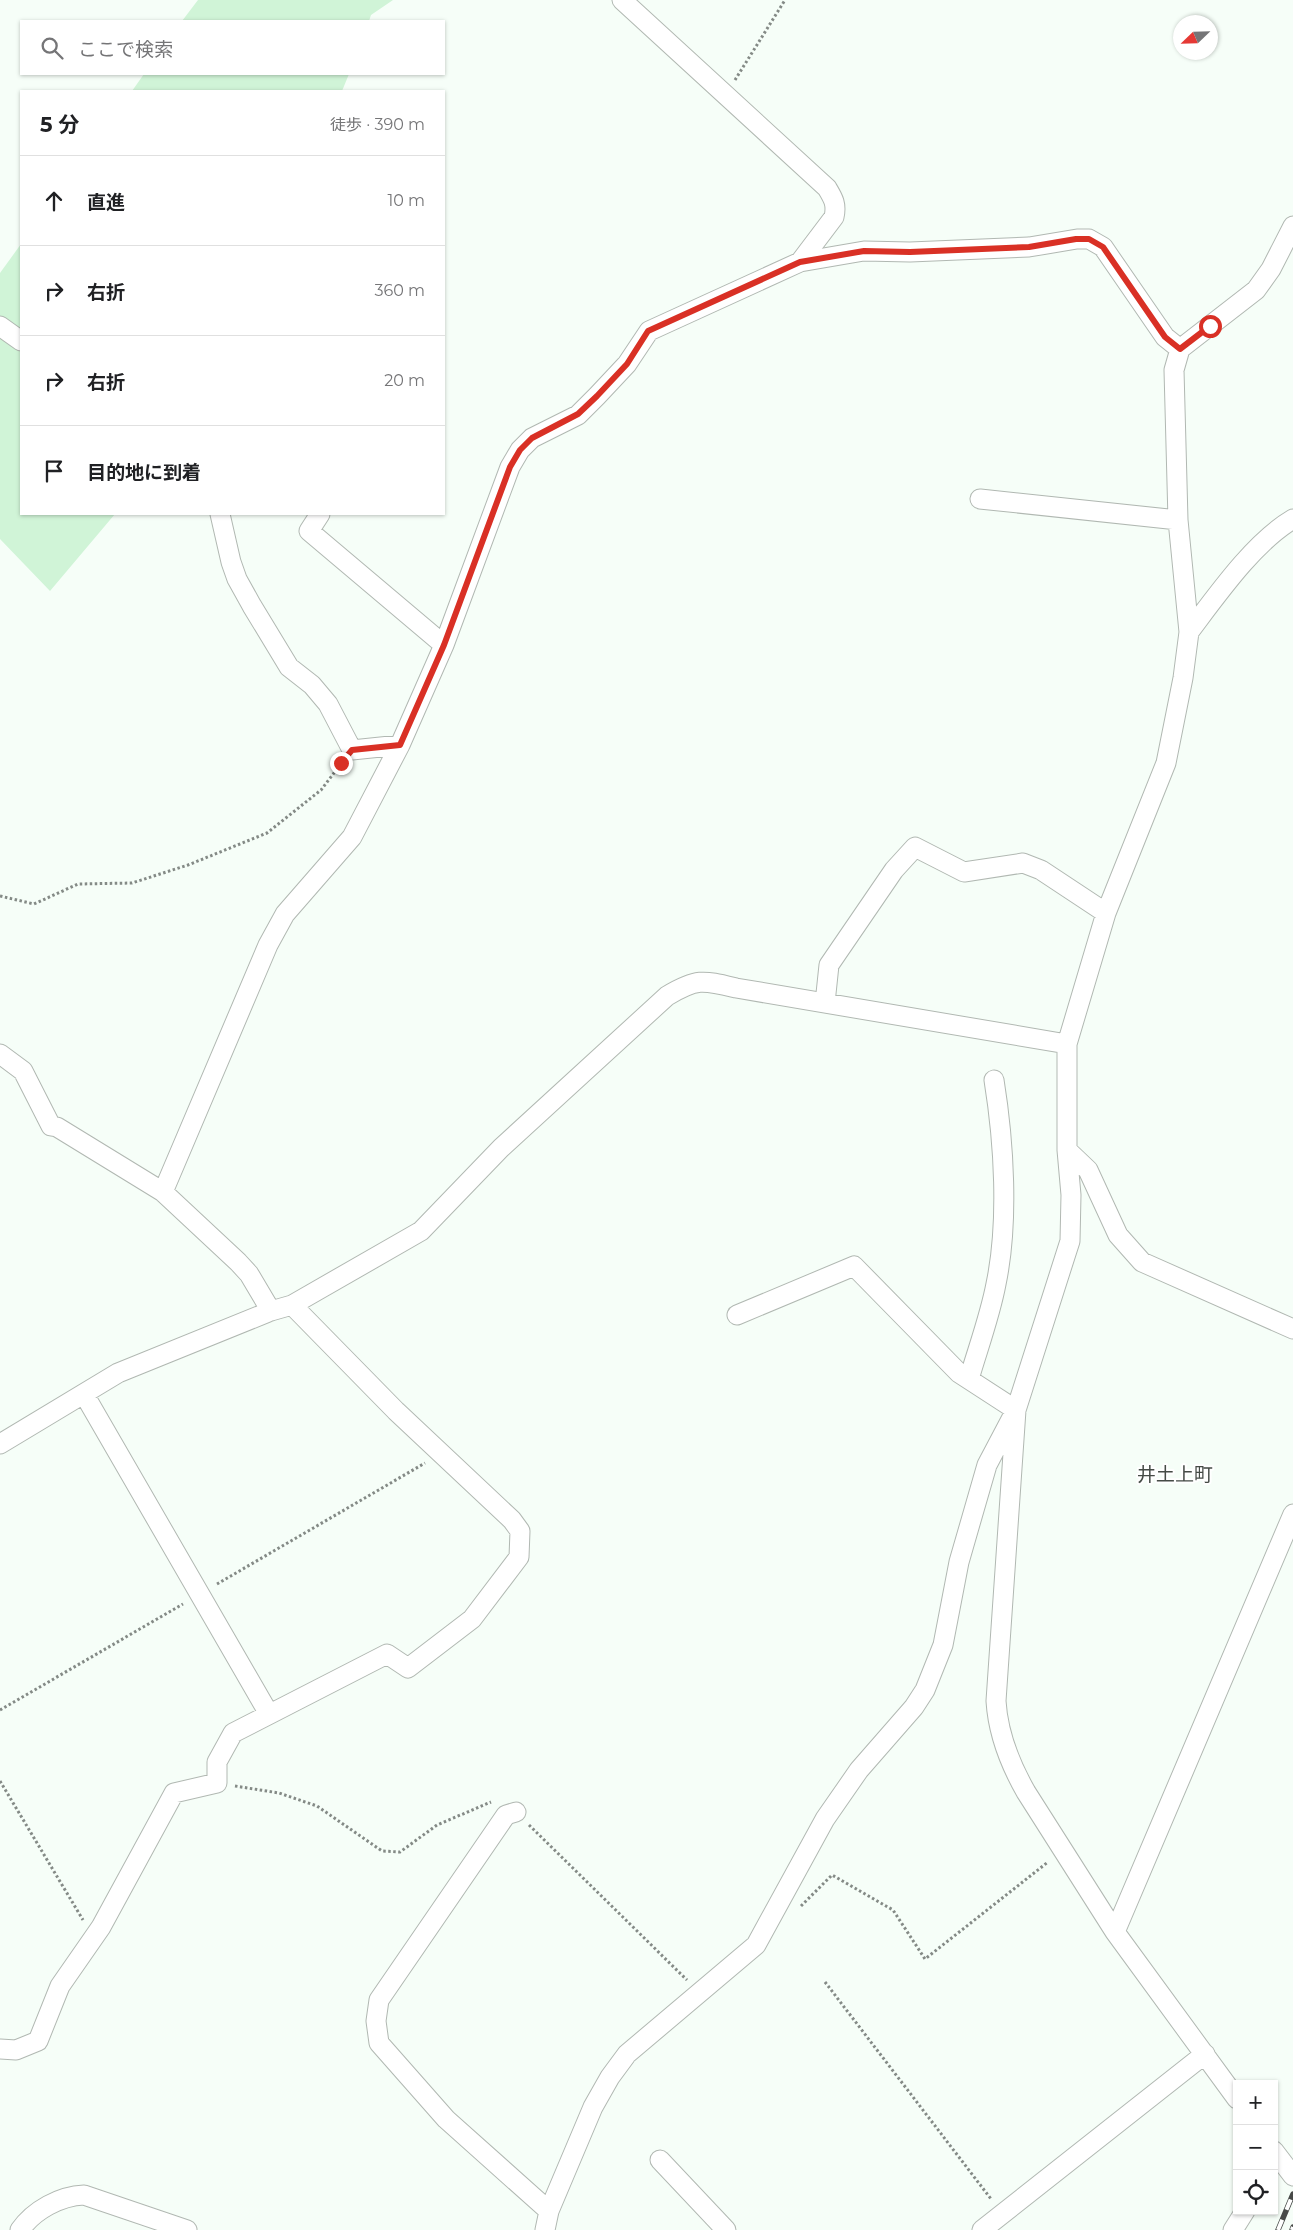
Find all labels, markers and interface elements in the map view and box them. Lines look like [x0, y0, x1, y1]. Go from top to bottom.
north arrow [1173, 15, 1218, 60]
search box [20, 20, 445, 75]
icon: search [38, 34, 66, 62]
text: ここで検索 [78, 38, 173, 61]
text: 5 分 [40, 112, 79, 137]
text: 徒歩 · 390 m [330, 115, 425, 134]
icon: ahead [40, 187, 68, 215]
text: 直進 [87, 191, 125, 214]
text: 10 m [387, 191, 425, 210]
icon: right [40, 277, 68, 305]
text: 右折 [87, 281, 125, 304]
text: 360 m [374, 281, 425, 300]
route start [1199, 315, 1222, 338]
icon: right [40, 367, 68, 395]
text: 右折 [87, 371, 125, 394]
text: 20 m [384, 371, 425, 390]
icon: arrive [40, 457, 68, 485]
text: 目的地に到着 [87, 461, 201, 484]
route end [330, 752, 353, 775]
district label: 井土上町 [1137, 1463, 1213, 1486]
map controls [1233, 2080, 1278, 2215]
button: + [1233, 2080, 1278, 2125]
button: − [1233, 2125, 1278, 2170]
button: locate [1233, 2170, 1278, 2215]

